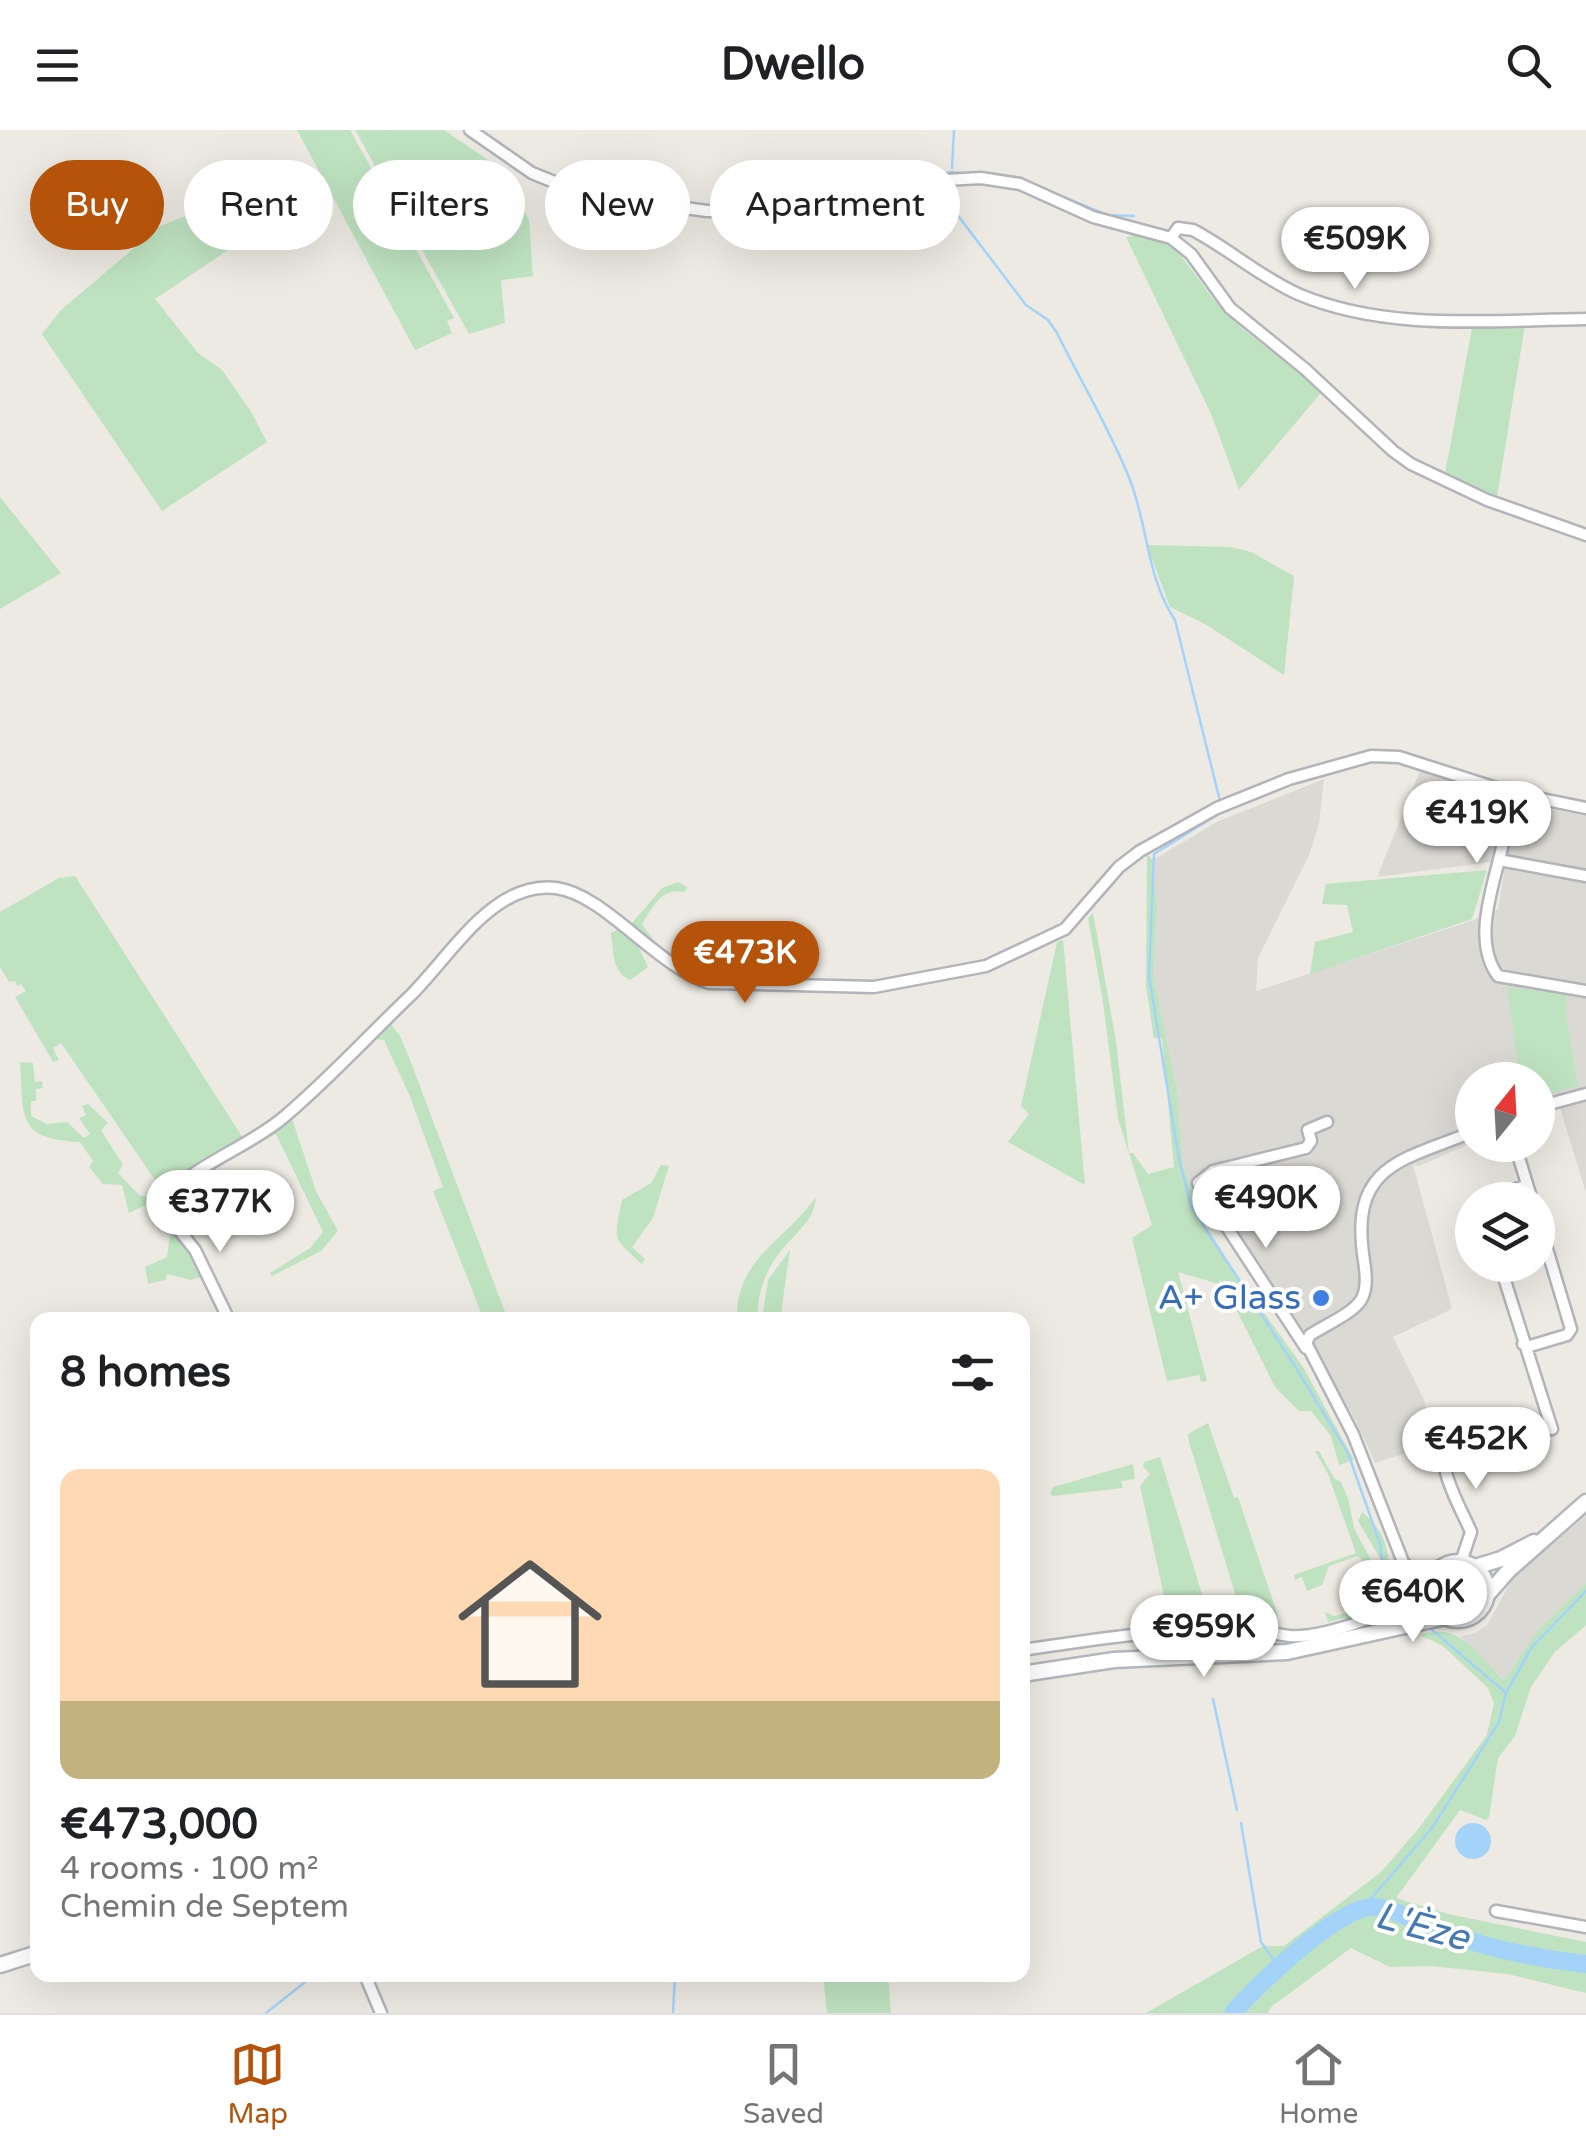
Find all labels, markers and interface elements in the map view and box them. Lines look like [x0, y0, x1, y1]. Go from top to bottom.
icon: menu [30, 38, 85, 93]
text: Dwello [721, 38, 865, 92]
icon: search [1501, 38, 1556, 93]
chip: Buy [30, 160, 164, 250]
chip: Rent [184, 160, 333, 250]
chip: Filters [353, 160, 525, 250]
chip: New [545, 160, 690, 250]
chip: Apartment [710, 160, 960, 250]
pin: €509K [1285, 207, 1425, 292]
text: €509K [1303, 220, 1407, 258]
pin: €419K [1407, 781, 1547, 866]
text: €419K [1425, 794, 1529, 832]
pin: €473K [675, 921, 815, 1006]
text: €473K [693, 934, 797, 972]
north arrow [1455, 1062, 1555, 1162]
map controls [1455, 1062, 1555, 1282]
pin: €490K [1196, 1166, 1336, 1251]
pin: €377K [150, 1170, 290, 1255]
text: €490K [1214, 1179, 1318, 1217]
button: layers [1455, 1182, 1555, 1282]
text: €377K [168, 1183, 272, 1221]
place label: A+ Glass [1158, 1277, 1301, 1319]
marker: A+ Glass [1310, 1287, 1332, 1309]
icon: filters [945, 1345, 1000, 1400]
text: 8 homes [60, 1347, 231, 1398]
pin: €452K [1406, 1407, 1546, 1492]
text: €452K [1424, 1420, 1528, 1458]
icon: home [440, 1534, 620, 1714]
pin: €640K [1343, 1560, 1483, 1645]
text: €640K [1361, 1573, 1465, 1611]
pin: €959K [1134, 1595, 1274, 1680]
text: €959K [1152, 1608, 1256, 1646]
text: €473,000 [60, 1799, 258, 1850]
text: 4 rooms · 100 m² [60, 1850, 319, 1888]
text: Chemin de Septem [60, 1888, 349, 1926]
water label: L'Èze [1370, 1892, 1476, 1962]
tab: Map [228, 2037, 288, 2131]
tab: Saved [743, 2037, 824, 2131]
tab: Home [1279, 2037, 1358, 2131]

